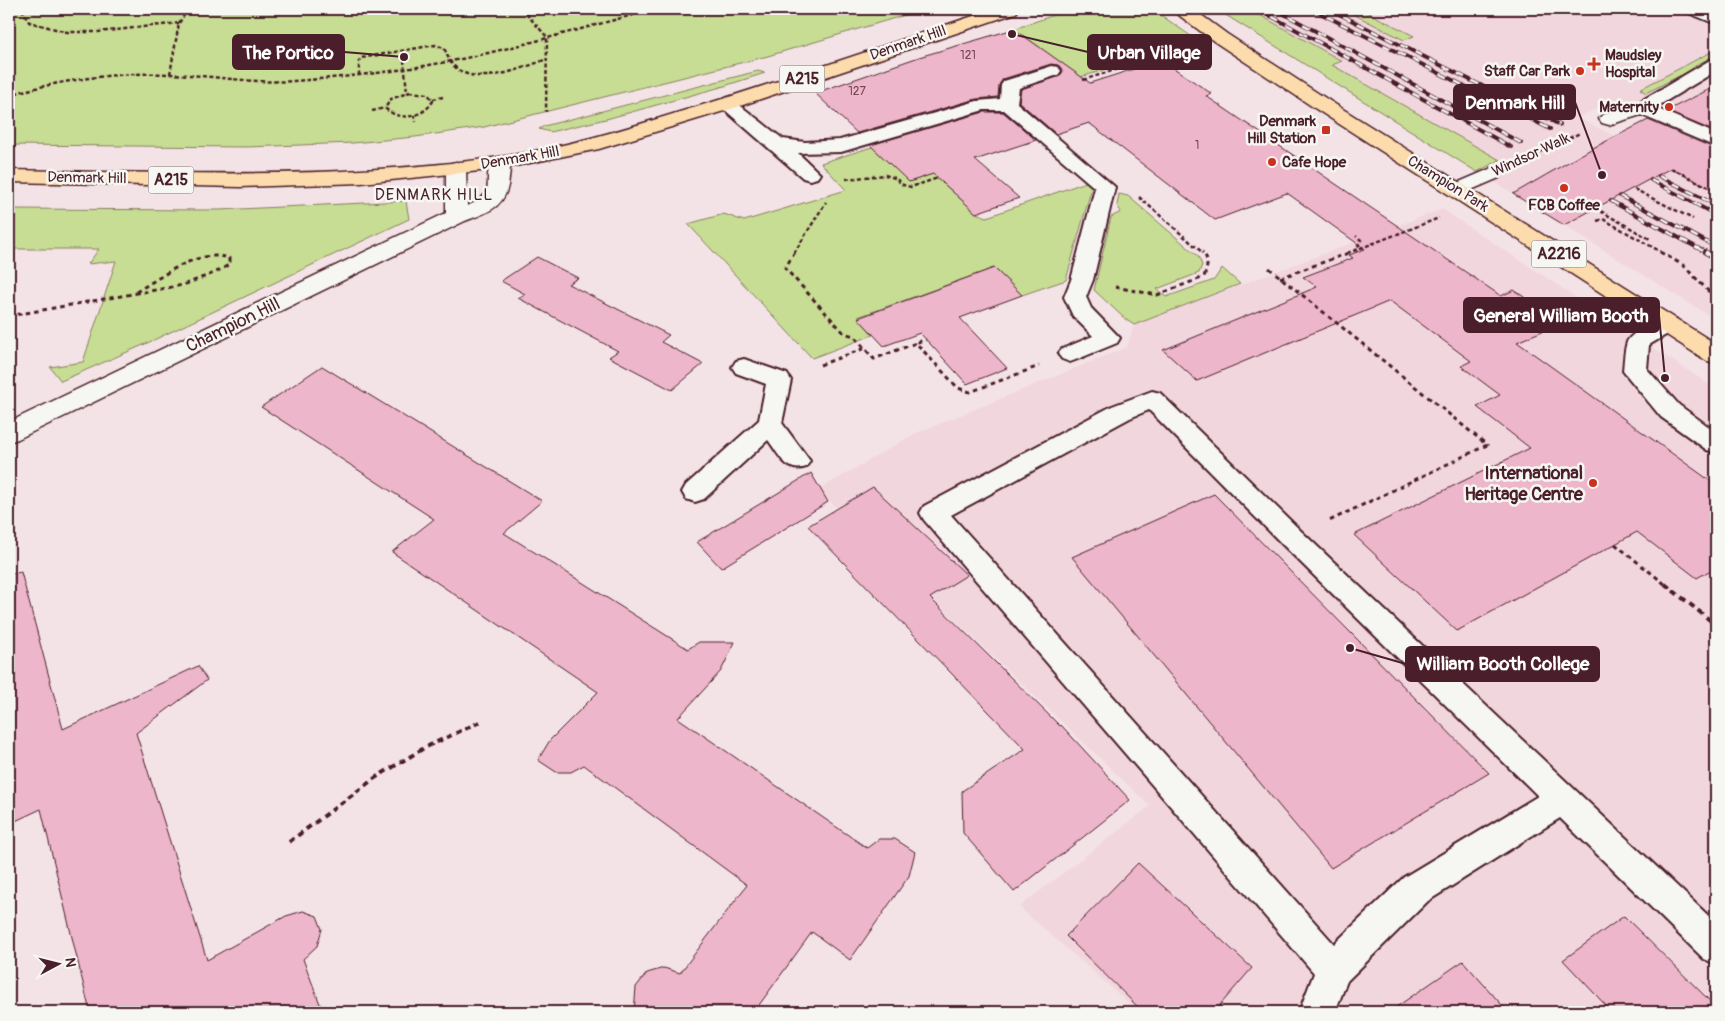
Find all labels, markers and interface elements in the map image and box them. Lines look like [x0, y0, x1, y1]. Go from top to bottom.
street label: Denmark Hill [867, 21, 949, 65]
callout: The Portico [233, 35, 344, 69]
callout: Urban Village [1088, 35, 1211, 69]
text: The Portico [241, 41, 334, 65]
text: Urban Village [1097, 41, 1201, 65]
place label: Maudsley Hospital [1605, 46, 1662, 82]
house number: 121 [960, 48, 976, 63]
marker: Maudsley Hospital [1587, 57, 1601, 71]
place label: Staff Car Park [1484, 62, 1571, 81]
marker: Staff Car Park [1574, 65, 1586, 77]
road number: A215 [780, 66, 824, 92]
house number: 127 [848, 84, 867, 99]
callout: Denmark Hill [1454, 85, 1575, 119]
text: Denmark Hill [1465, 91, 1565, 115]
place label: Maternity [1599, 98, 1660, 117]
marker: Maternity [1663, 101, 1675, 113]
place label: Denmark Hill Station [1247, 112, 1317, 148]
marker: Denmark Hill Station [1320, 124, 1332, 136]
street label: Windsor Walk [1489, 128, 1574, 181]
house number: 1 [1195, 138, 1199, 153]
street label: Denmark Hill [479, 142, 561, 174]
street label: Champion Park [1404, 151, 1493, 217]
place label: Cafe Hope [1282, 153, 1347, 172]
marker: Cafe Hope [1266, 156, 1278, 168]
road number: A215 [148, 166, 194, 194]
street label: Denmark Hill [47, 168, 127, 188]
marker: FCB Coffee [1558, 182, 1570, 194]
district label: DENMARK HILL [375, 185, 493, 205]
place label: FCB Coffee [1528, 196, 1601, 215]
road number: A2216 [1532, 240, 1586, 268]
street label: Champion Hill [182, 292, 284, 358]
callout: General William Booth [1464, 298, 1659, 332]
text: General William Booth [1473, 304, 1649, 328]
place label: International Heritage Centre [1465, 462, 1584, 506]
marker: International Heritage Centre [1587, 477, 1599, 489]
callout: William Booth College [1406, 647, 1599, 681]
text: William Booth College [1417, 652, 1590, 676]
north arrow [32, 938, 82, 988]
text: N [61, 957, 79, 968]

